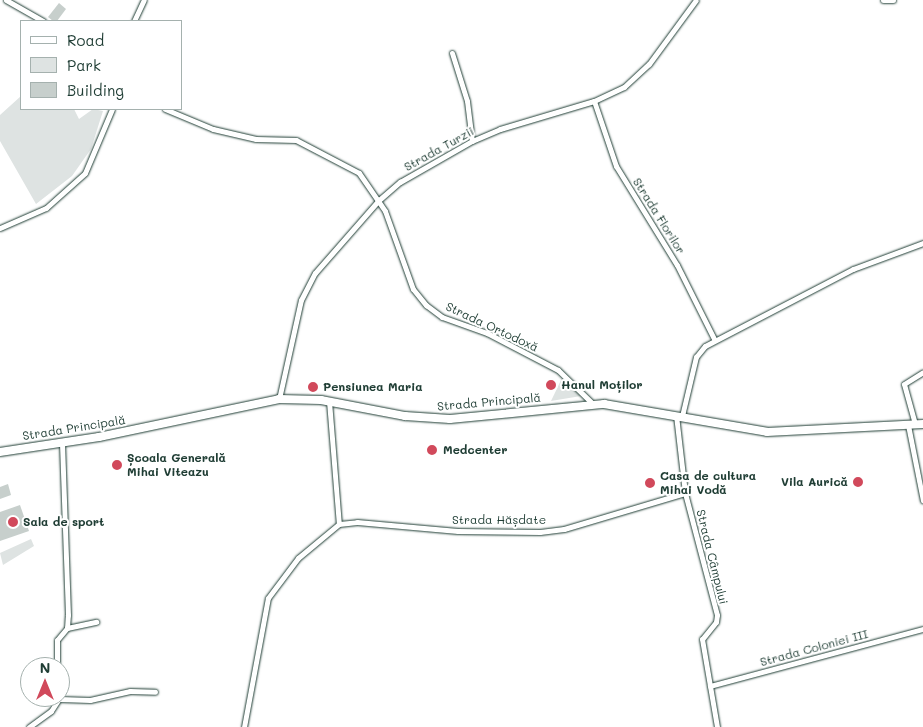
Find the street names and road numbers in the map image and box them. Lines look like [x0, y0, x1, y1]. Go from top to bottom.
street label: Strada Turzii [402, 124, 476, 174]
street label: Strada Florilor [630, 175, 688, 257]
street label: Strada Ortodoxă [443, 299, 541, 355]
street label: Strada Principală [436, 390, 542, 414]
street label: Strada Principală [21, 413, 127, 443]
street label: Strada Câmpului [693, 508, 731, 606]
street label: Strada Hășdate [452, 513, 546, 527]
street label: Strada Coloniei III [758, 627, 870, 669]

